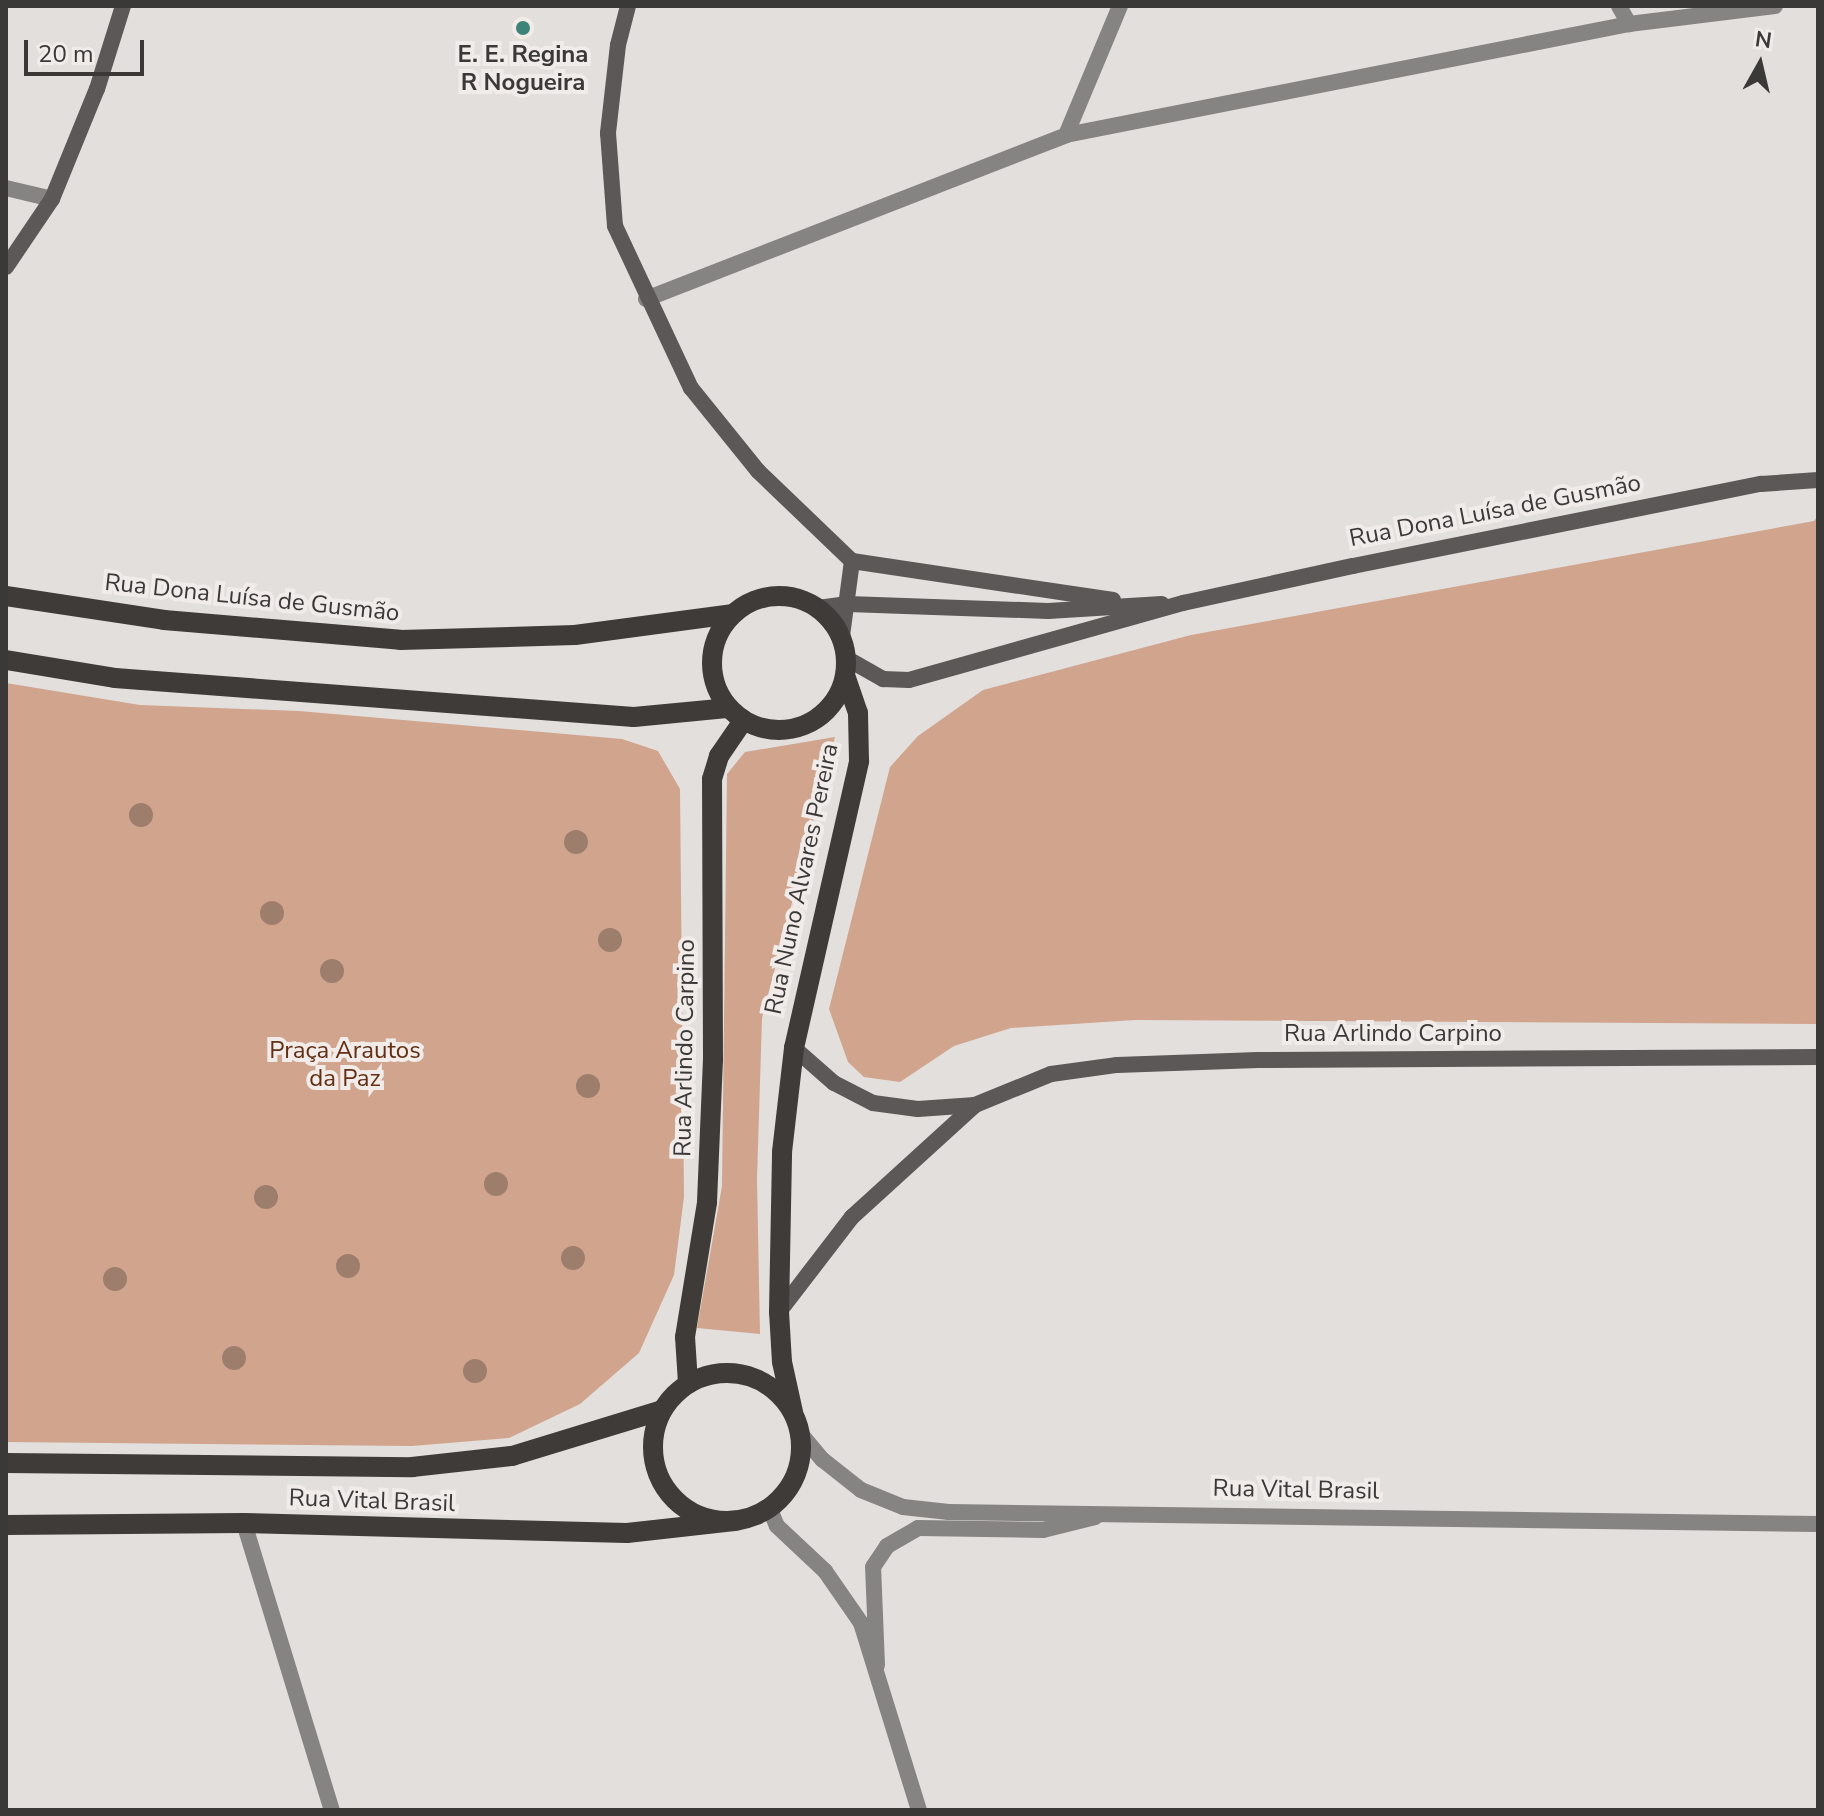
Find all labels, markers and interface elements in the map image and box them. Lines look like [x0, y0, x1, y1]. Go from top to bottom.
marker: E. E. Regina R Nogueira [514, 19, 532, 37]
scale bar [28, 24, 148, 74]
north arrow [1720, 24, 1800, 104]
text: N [1753, 24, 1774, 56]
text: 20 m [38, 38, 94, 70]
place label: E. E. Regina R Nogueira [458, 41, 588, 97]
street label: Rua Dona Luísa de Gusmão [1347, 469, 1643, 553]
street label: Rua Dona Luísa de Gusmão [103, 568, 401, 628]
street label: Rua Nuno Alvares Pereira [759, 741, 845, 1017]
street label: Rua Arlindo Carpino [669, 939, 701, 1157]
street label: Rua Arlindo Carpino [1284, 1020, 1502, 1048]
park label: Praça Arautos da Paz [269, 1037, 421, 1093]
street label: Rua Vital Brasil [1212, 1474, 1380, 1506]
street label: Rua Vital Brasil [288, 1484, 456, 1518]

